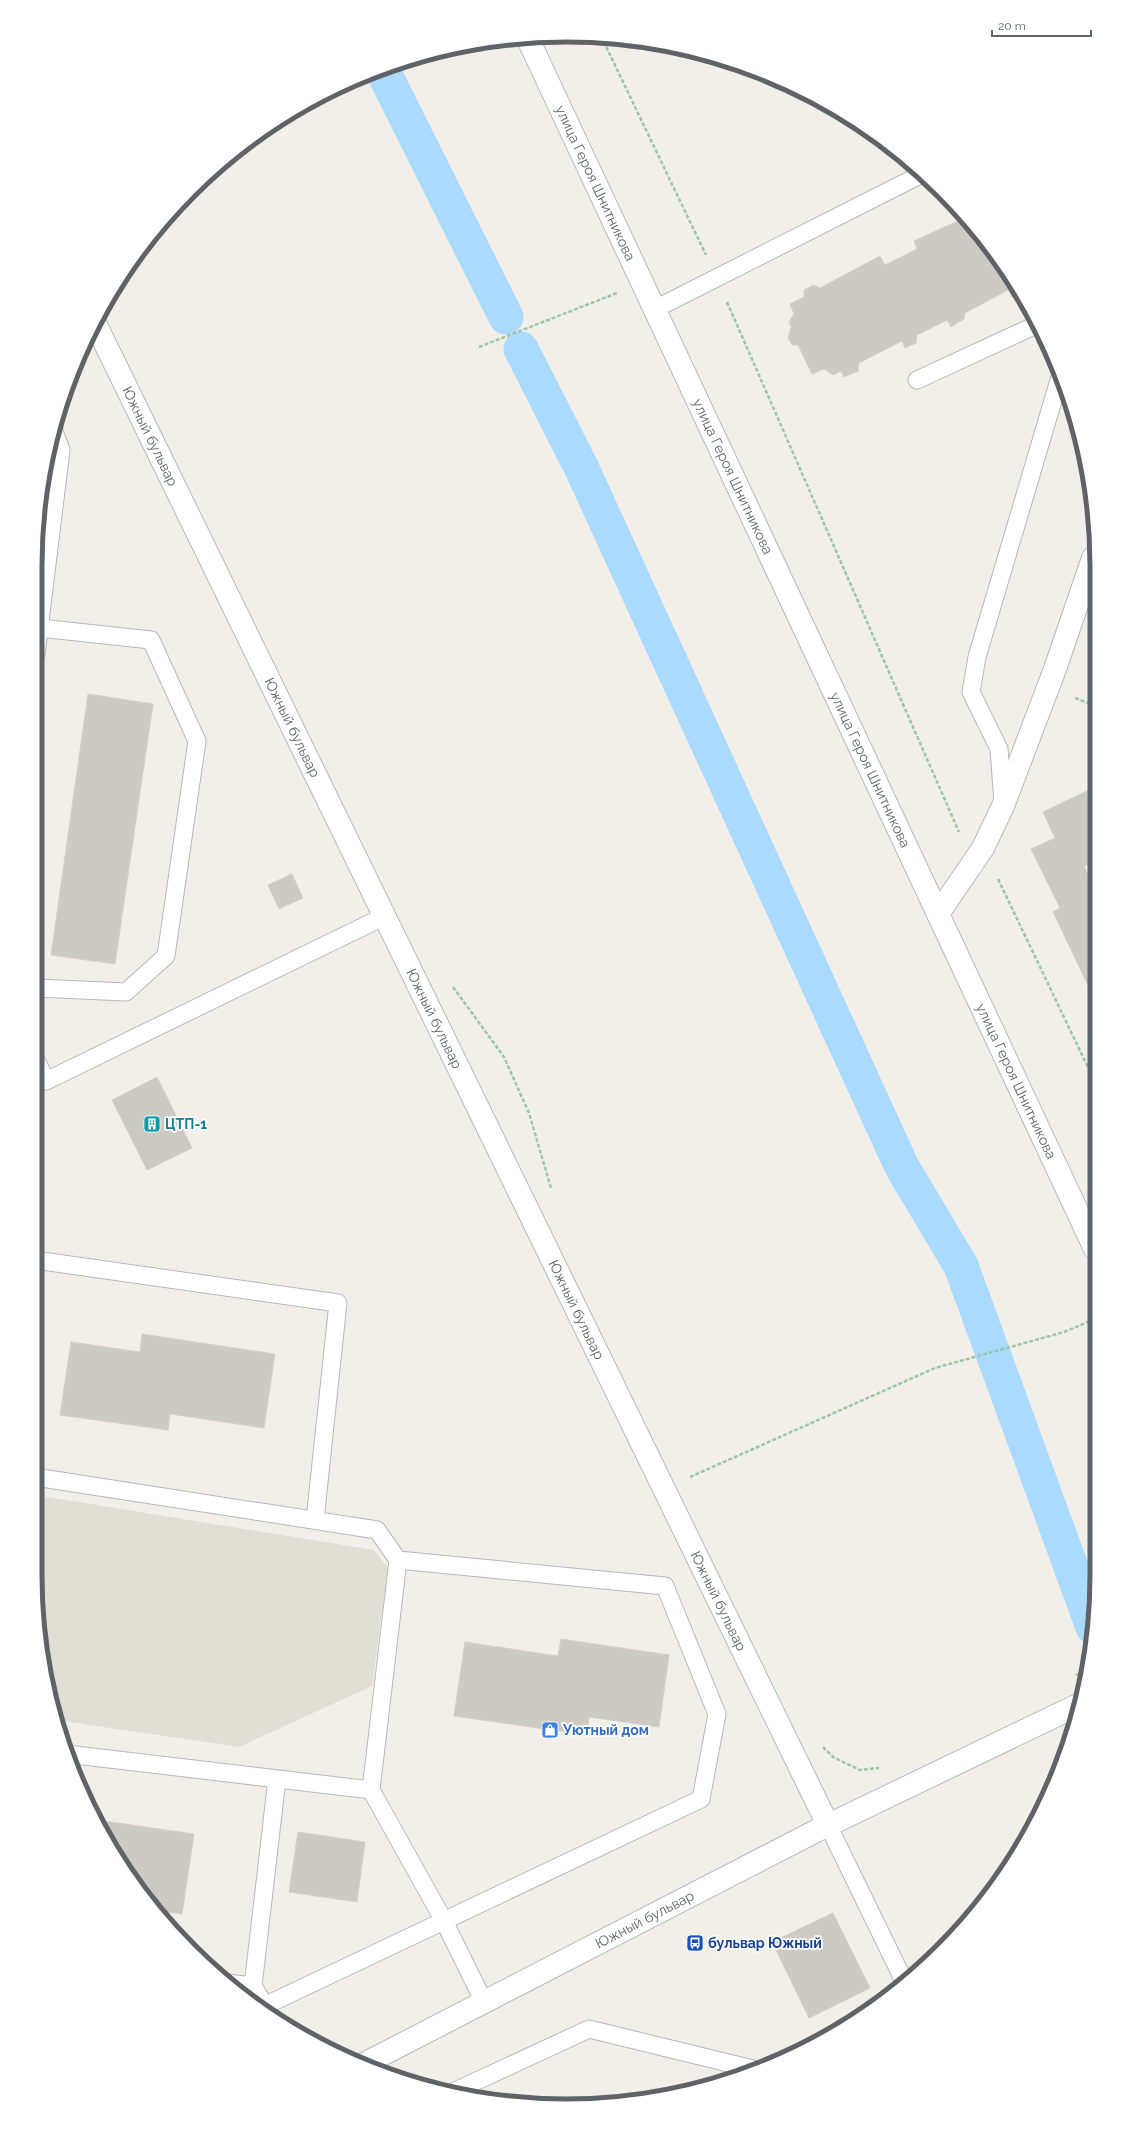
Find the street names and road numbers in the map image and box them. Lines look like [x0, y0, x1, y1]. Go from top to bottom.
street label: улица Героя Шнитникова [552, 103, 639, 263]
street label: Южный бульвар [119, 384, 181, 489]
street label: улица Героя Шнитникова [690, 396, 776, 557]
street label: Южный бульвар [261, 675, 324, 780]
street label: улица Героя Шнитникова [827, 689, 914, 850]
street label: Южный бульвар [403, 966, 466, 1071]
street label: улица Героя Шнитникова [973, 1001, 1060, 1162]
street label: Южный бульвар [546, 1257, 608, 1362]
street label: Южный бульвар [688, 1549, 750, 1654]
street label: Южный бульвар [593, 1887, 697, 1951]

